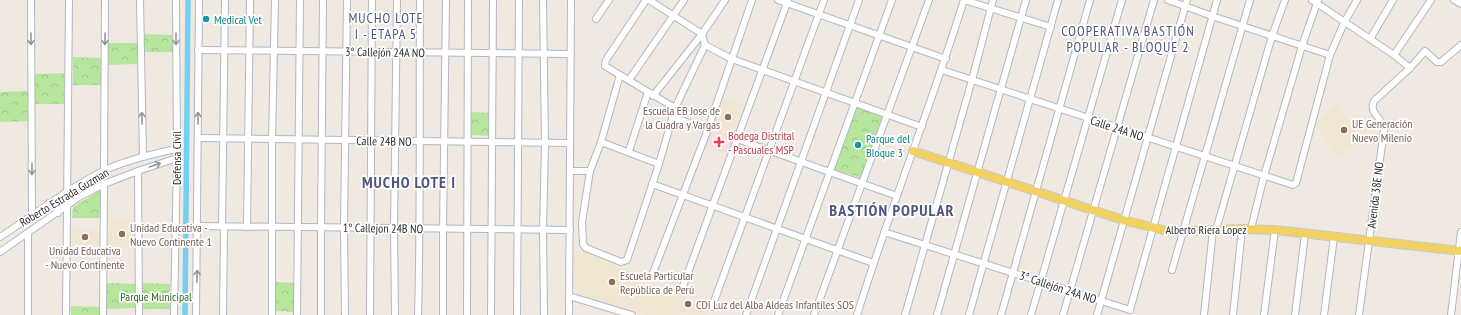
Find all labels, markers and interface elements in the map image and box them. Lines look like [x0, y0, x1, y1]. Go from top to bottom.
district label: MUCHO LOTE I - ETAPA 5 [348, 9, 424, 43]
place label: Medical Vet [214, 12, 262, 27]
marker: Medical Vet [201, 14, 211, 24]
district label: COOPERATIVA BASTIÓN POPULAR - BLOQUE 2 [1061, 22, 1195, 56]
one-way arrow [27, 32, 35, 45]
one-way arrow [101, 32, 109, 45]
one-way arrow [172, 32, 180, 45]
street label: 3° Callejón 24A NO [345, 44, 426, 60]
place label: Escuela EB Jose de la Cuadra y Vargas [643, 103, 720, 132]
one-way arrow [138, 112, 146, 125]
one-way arrow [194, 112, 202, 125]
marker: Escuela EB Jose de la Cuadra y Vargas [723, 112, 733, 122]
street label: Calle 24A NO [1089, 112, 1146, 144]
place label: UE Generación Nuevo Milenio [1352, 116, 1412, 145]
marker: UE Generación Nuevo Milenio [1339, 125, 1349, 135]
place label: Bodega Distrital - Pascuales MSP [728, 128, 795, 157]
street label: Defensa Civil [169, 131, 184, 185]
place label: Parque del Bloque 3 [866, 131, 910, 160]
street label: Calle 24B NO [356, 133, 412, 149]
marker: Bodega Distrital - Pascuales MSP [713, 136, 725, 148]
marker: Parque del Bloque 3 [853, 140, 863, 150]
one-way arrow [149, 160, 161, 168]
street label: Avenida 38E NO [1363, 160, 1387, 229]
one-way arrow [28, 162, 36, 175]
street label: Roberto Estrada Guzman [17, 164, 111, 230]
district label: MUCHO LOTE I [362, 172, 456, 192]
district label: BASTIÓN POPULAR [829, 200, 955, 220]
place label: Unidad Educativa - Nuevo Continente 1 [130, 220, 212, 249]
street label: 1° Callejon 24B NO [343, 220, 424, 236]
street label: Alberto Riera Lopez [1165, 222, 1247, 237]
marker: Unidad Educativa - Nuevo Continente 1 [117, 229, 127, 239]
marker: Unidad Educativa - Nuevo Continente [80, 232, 90, 242]
place label: Unidad Educativa - Nuevo Continente [45, 243, 125, 272]
place label: Escuela Particular República de Perú [620, 268, 694, 297]
street label: 3° Callejón 24A NO [1018, 268, 1099, 307]
one-way arrow [193, 270, 200, 283]
marker: Escuela Particular República de Perú [607, 277, 617, 287]
park label: Parque Municipal [120, 289, 192, 304]
place label: CDI Luz del Alba Aldeas Infantiles SOS [696, 297, 854, 312]
marker: CDI Luz del Alba Aldeas Infantiles SOS [683, 299, 693, 309]

